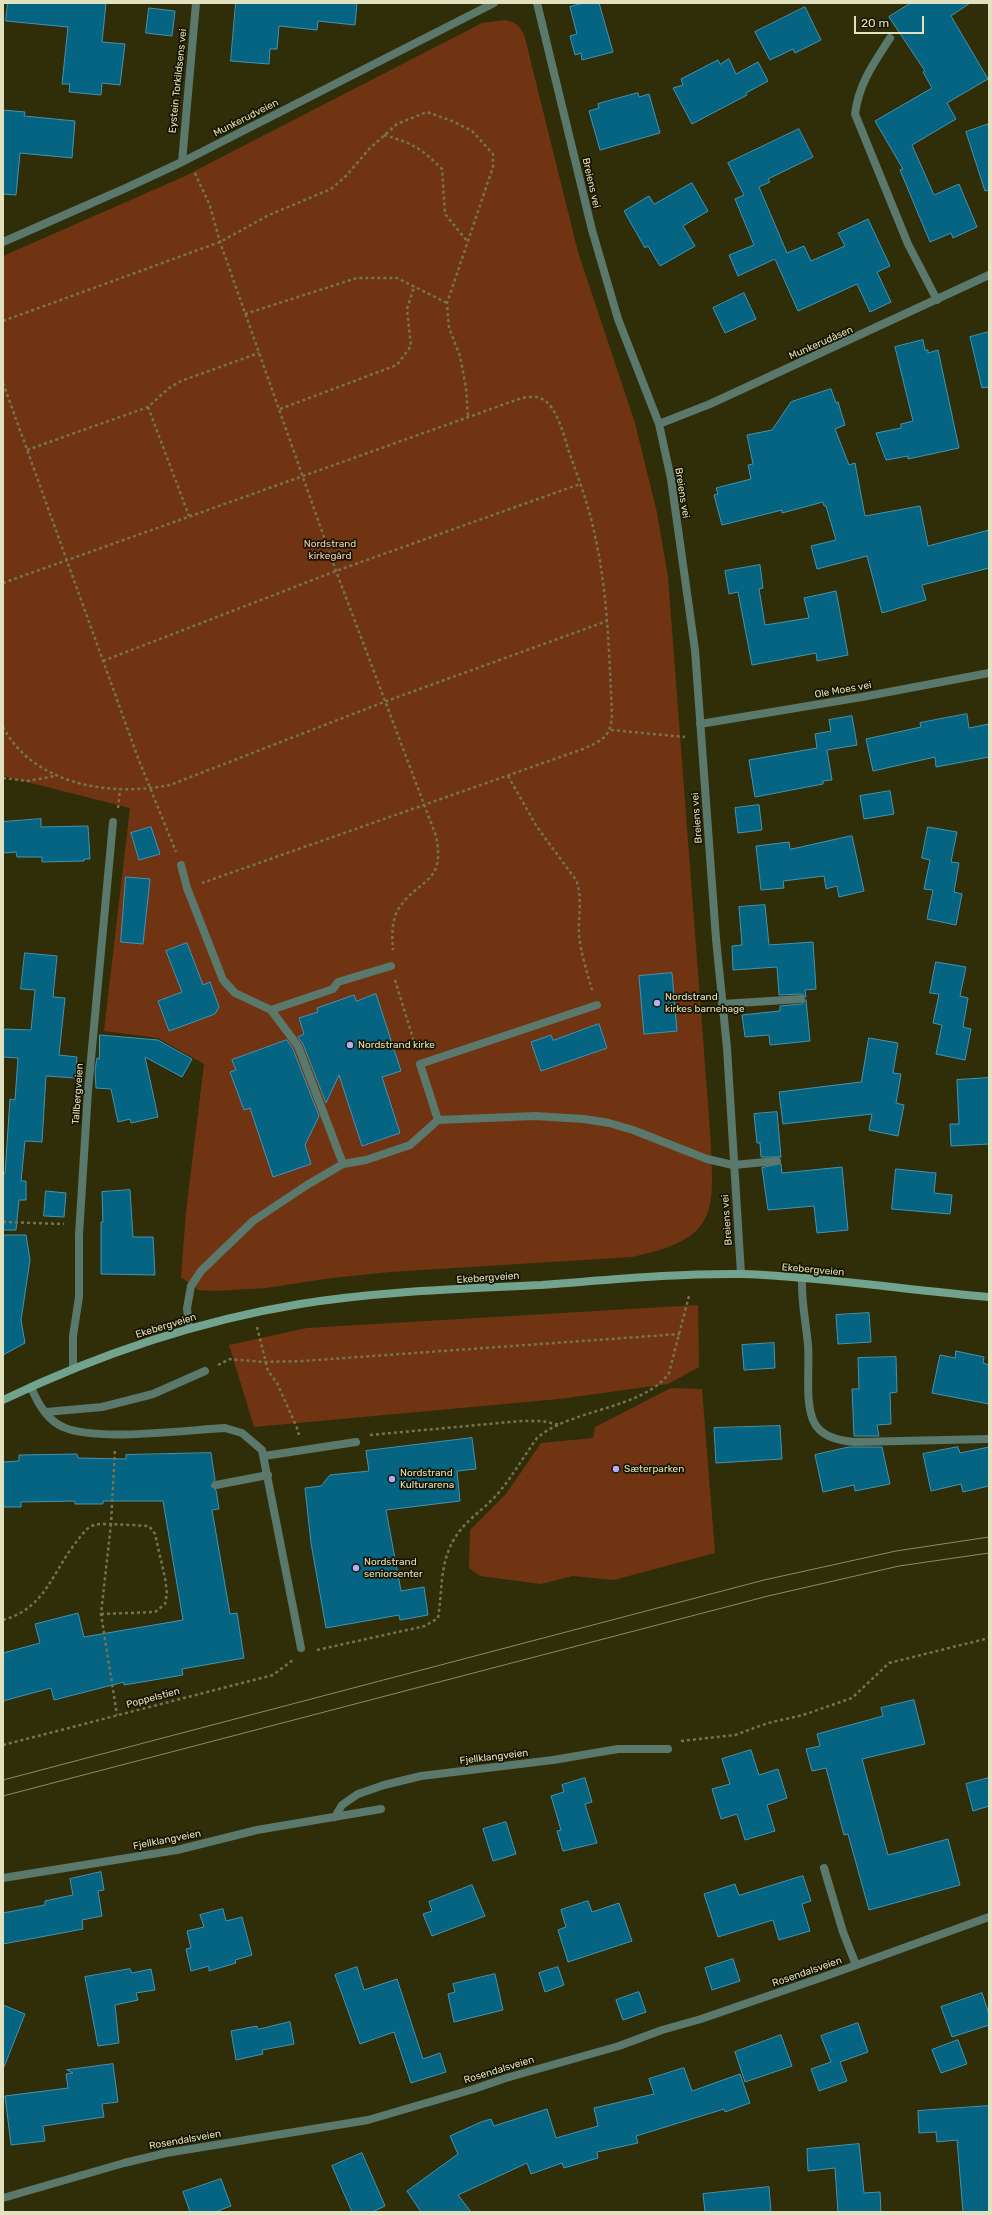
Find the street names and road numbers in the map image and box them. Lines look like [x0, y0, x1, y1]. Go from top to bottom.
street label: Eystein Torkildsens vei [167, 28, 189, 134]
street label: Munkerudveien [211, 96, 281, 140]
street label: Breiens vei [579, 157, 603, 209]
street label: Munkerudåsen [787, 324, 855, 362]
street label: Breiens vei [672, 467, 692, 519]
street label: Ole Moes vei [814, 679, 872, 701]
street label: Breiens vei [689, 792, 705, 844]
street label: Tallbergveien [70, 1063, 86, 1125]
street label: Breiens vei [719, 1194, 735, 1246]
street label: Ekebergveien [781, 1261, 845, 1279]
street label: Ekebergveien [456, 1270, 520, 1286]
street label: Ekebergveien [134, 1311, 198, 1341]
street label: Poppelstien [125, 1685, 181, 1711]
street label: Fjellklangveien [459, 1747, 529, 1767]
street label: Fjellklangveien [132, 1828, 202, 1852]
street label: Rosendalsveien [771, 1954, 843, 1990]
street label: Rosendalsveien [462, 2054, 536, 2086]
street label: Rosendalsveien [148, 2128, 222, 2152]

